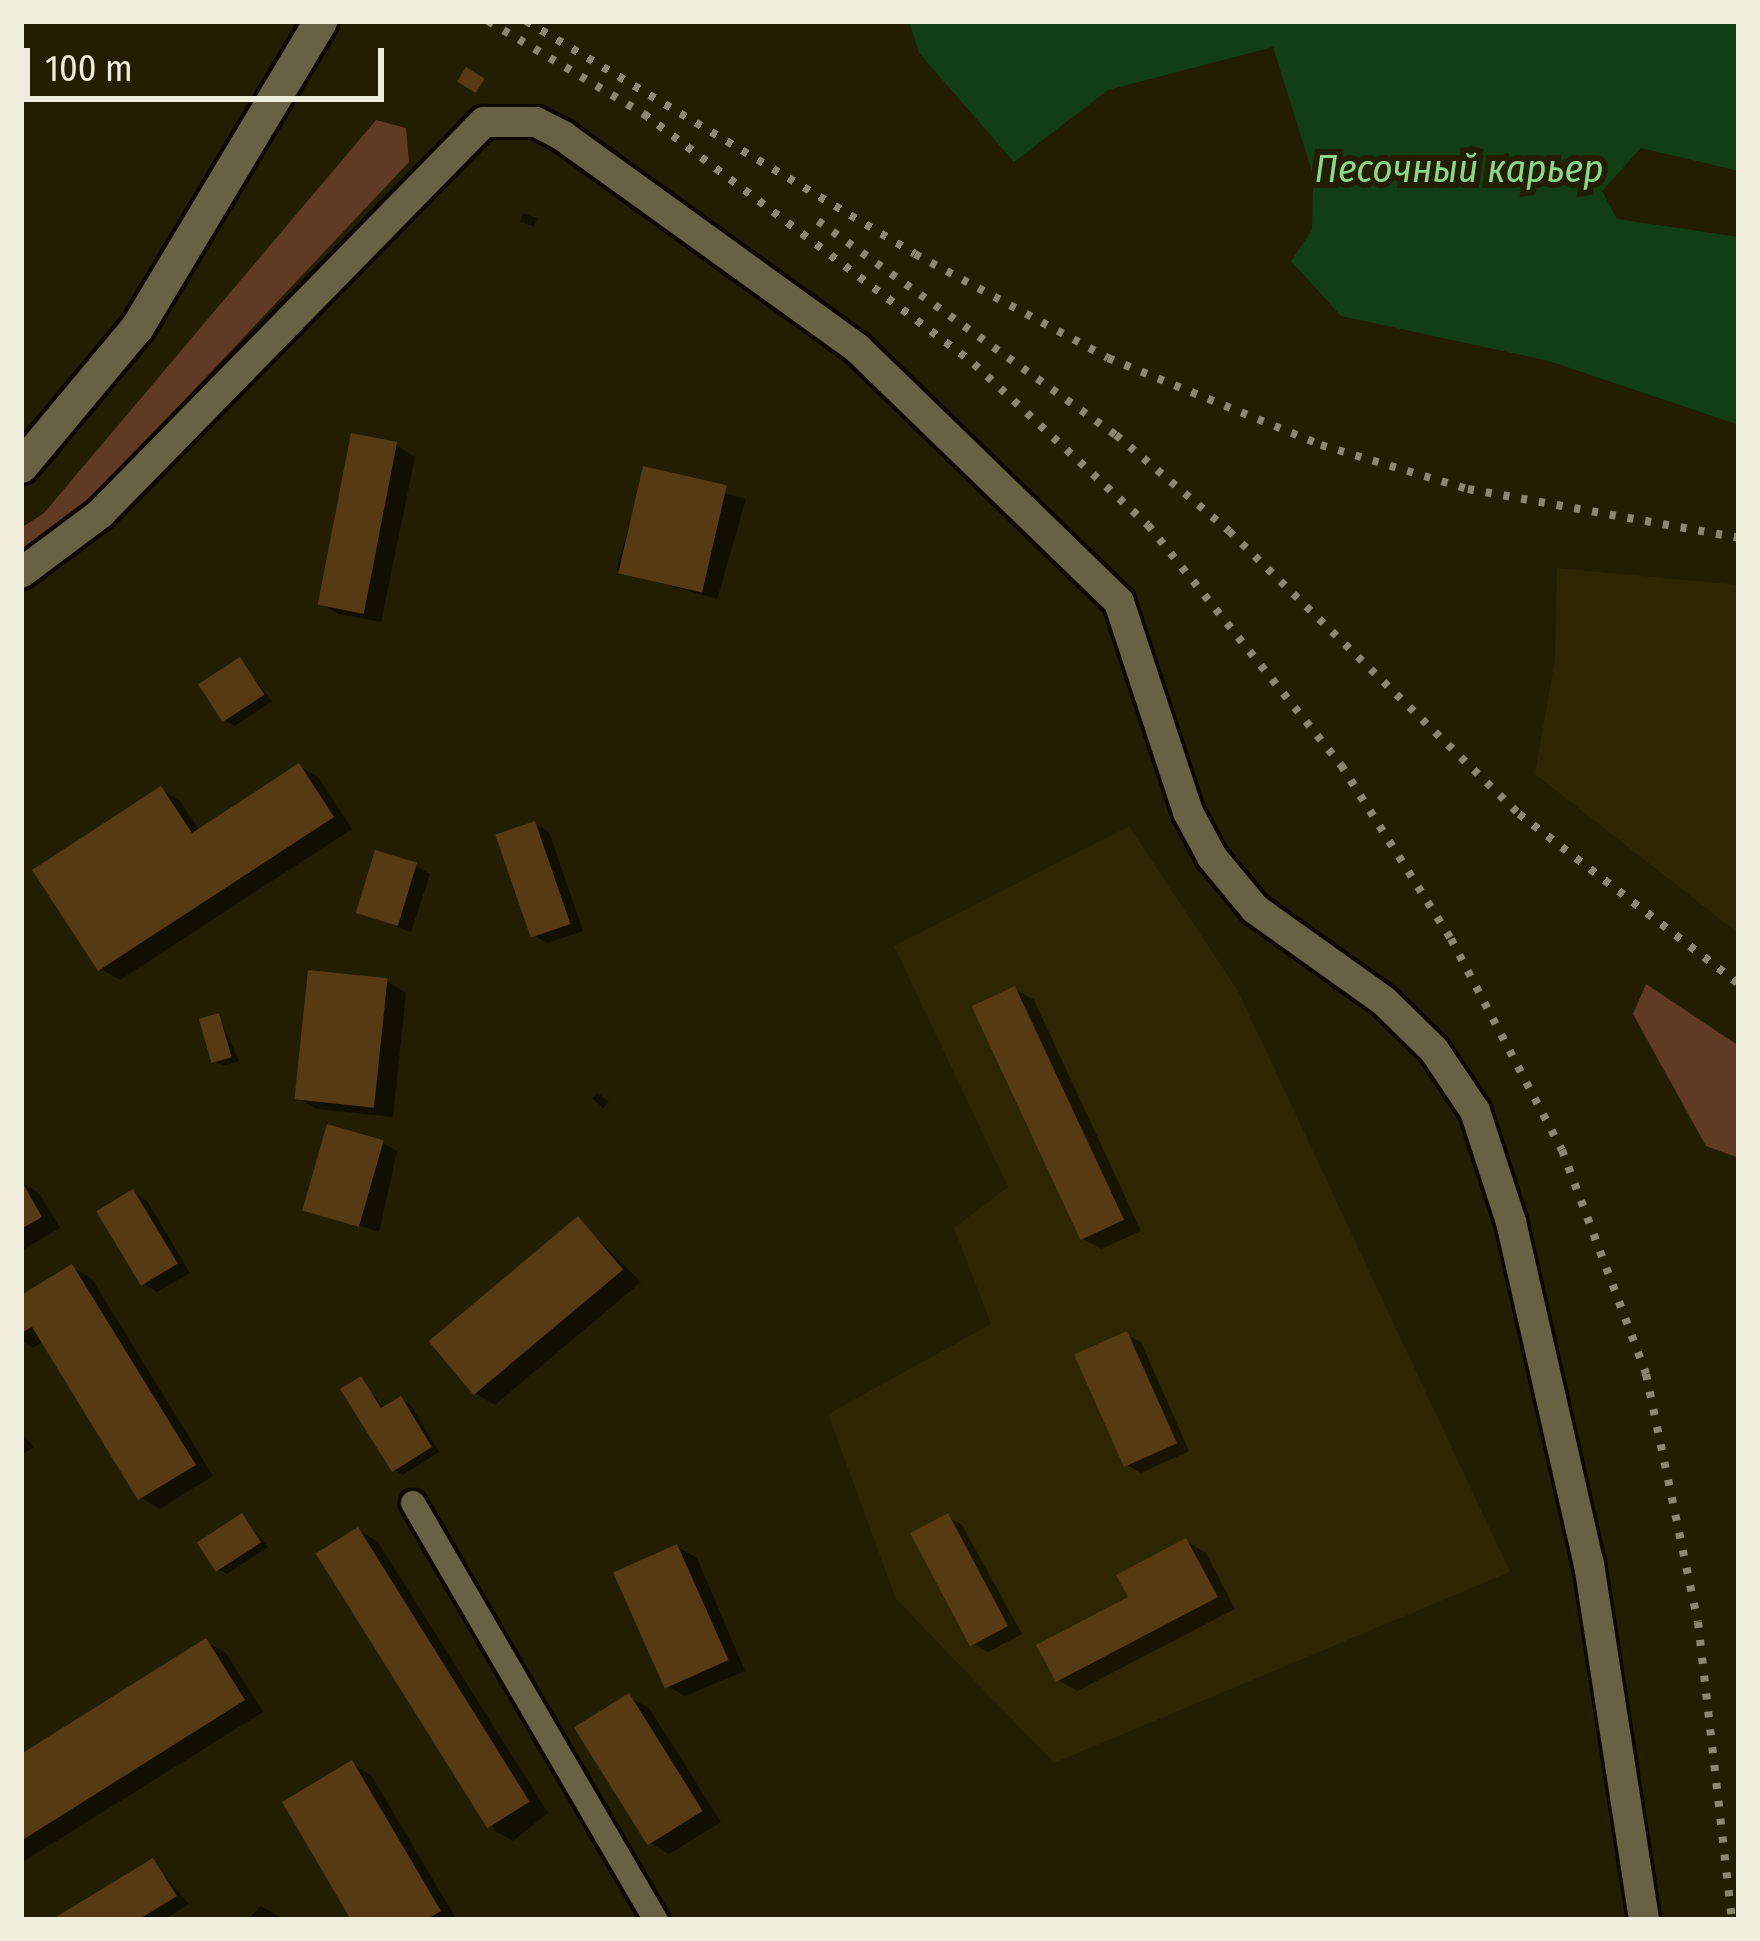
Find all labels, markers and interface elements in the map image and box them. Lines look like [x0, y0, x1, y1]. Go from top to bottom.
scale bar [30, 24, 390, 98]
text: 100 m [45, 47, 133, 91]
water label: Песочный карьер [1315, 146, 1603, 192]

